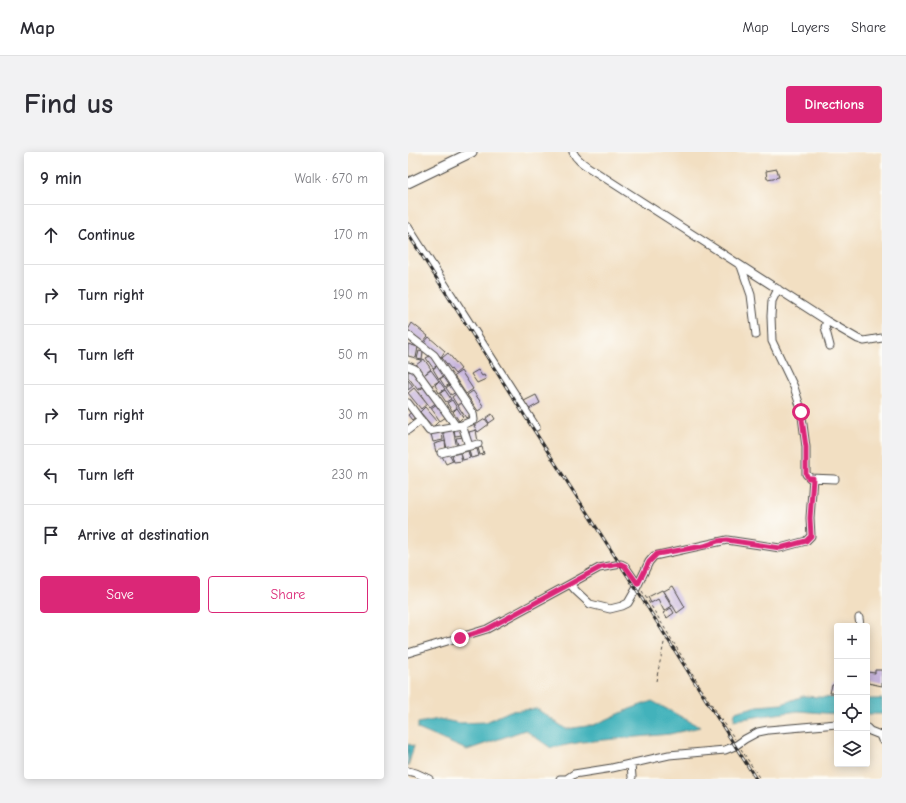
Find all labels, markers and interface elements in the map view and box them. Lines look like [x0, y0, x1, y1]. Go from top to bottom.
text: Map [20, 17, 55, 39]
text: Map [742, 19, 769, 36]
text: Layers [791, 19, 829, 36]
text: Share [851, 19, 886, 36]
button: Directions [786, 86, 882, 123]
text: Find us [24, 88, 113, 120]
text: 9 min [40, 169, 82, 188]
text: Walk · 670 m [295, 171, 368, 186]
icon: ahead [40, 224, 62, 246]
text: Continue [78, 226, 135, 244]
text: 170 m [334, 227, 368, 242]
icon: right [40, 284, 62, 306]
text: Turn right [78, 286, 144, 304]
text: 190 m [333, 287, 368, 302]
icon: left [40, 344, 62, 366]
text: Turn left [78, 346, 134, 364]
text: 50 m [338, 347, 368, 362]
route start [792, 403, 810, 421]
icon: right [40, 404, 62, 426]
text: Turn right [78, 406, 144, 424]
text: 30 m [338, 407, 368, 422]
icon: left [40, 464, 62, 486]
text: Turn left [78, 466, 134, 484]
text: 230 m [332, 467, 368, 482]
icon: arrive [40, 524, 62, 546]
text: Arrive at destination [78, 526, 209, 544]
button: Save [40, 576, 200, 613]
button: Share [208, 576, 368, 613]
map controls [834, 623, 870, 767]
button: + [834, 623, 870, 659]
route end [451, 629, 469, 647]
button: − [834, 659, 870, 695]
button: locate [834, 695, 870, 731]
button: layers [834, 731, 870, 767]

